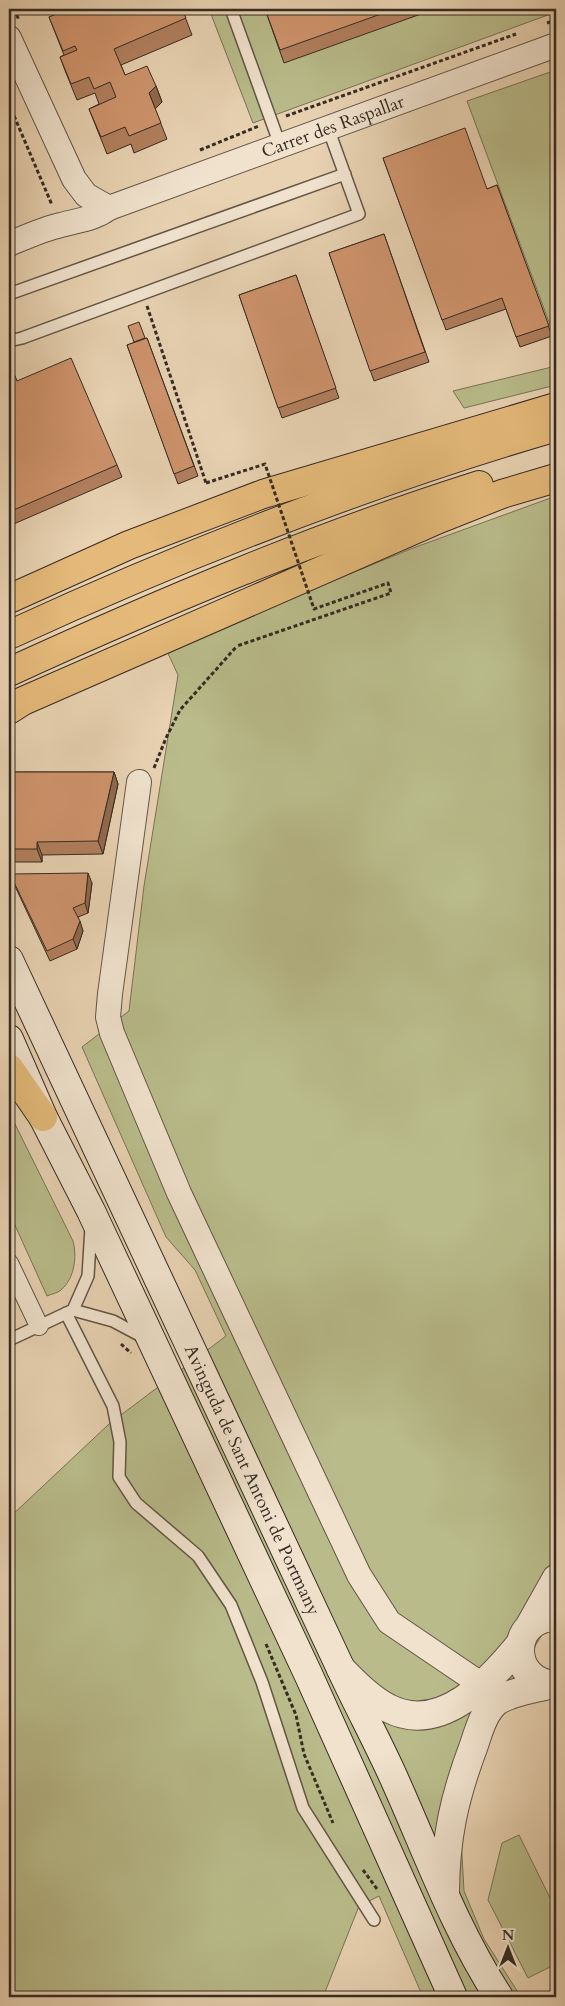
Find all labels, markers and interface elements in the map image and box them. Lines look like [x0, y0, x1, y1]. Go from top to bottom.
street label: Carrer des Raspallar [258, 89, 408, 164]
street label: Avinguda de Sant Antoni de Portmany [178, 1341, 326, 1620]
north arrow [482, 1924, 532, 1974]
text: N [502, 1926, 514, 1945]

